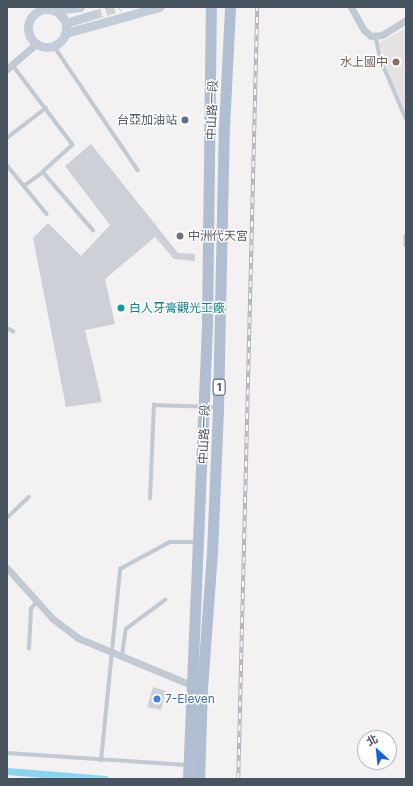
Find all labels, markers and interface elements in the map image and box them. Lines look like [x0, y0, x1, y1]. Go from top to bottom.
place label: 水上國中 [340, 55, 388, 69]
marker: 水上國中 [391, 57, 401, 67]
street label: 中山路一段 [204, 80, 220, 140]
place label: 台亞加油站 [117, 113, 177, 127]
marker: 台亞加油站 [180, 115, 190, 125]
place label: 中洲代天宮 [188, 229, 248, 243]
marker: 中洲代天宮 [175, 231, 185, 241]
place label: 白人牙膏觀光工廠 [129, 301, 225, 315]
marker: 白人牙膏觀光工廠 [116, 303, 126, 313]
road number: 1 [212, 378, 226, 396]
street label: 中山路一段 [196, 404, 212, 464]
place label: 7-Eleven [165, 692, 215, 706]
marker: 7-Eleven [152, 694, 162, 704]
north arrow [357, 730, 397, 770]
text: 北 [364, 731, 380, 749]

